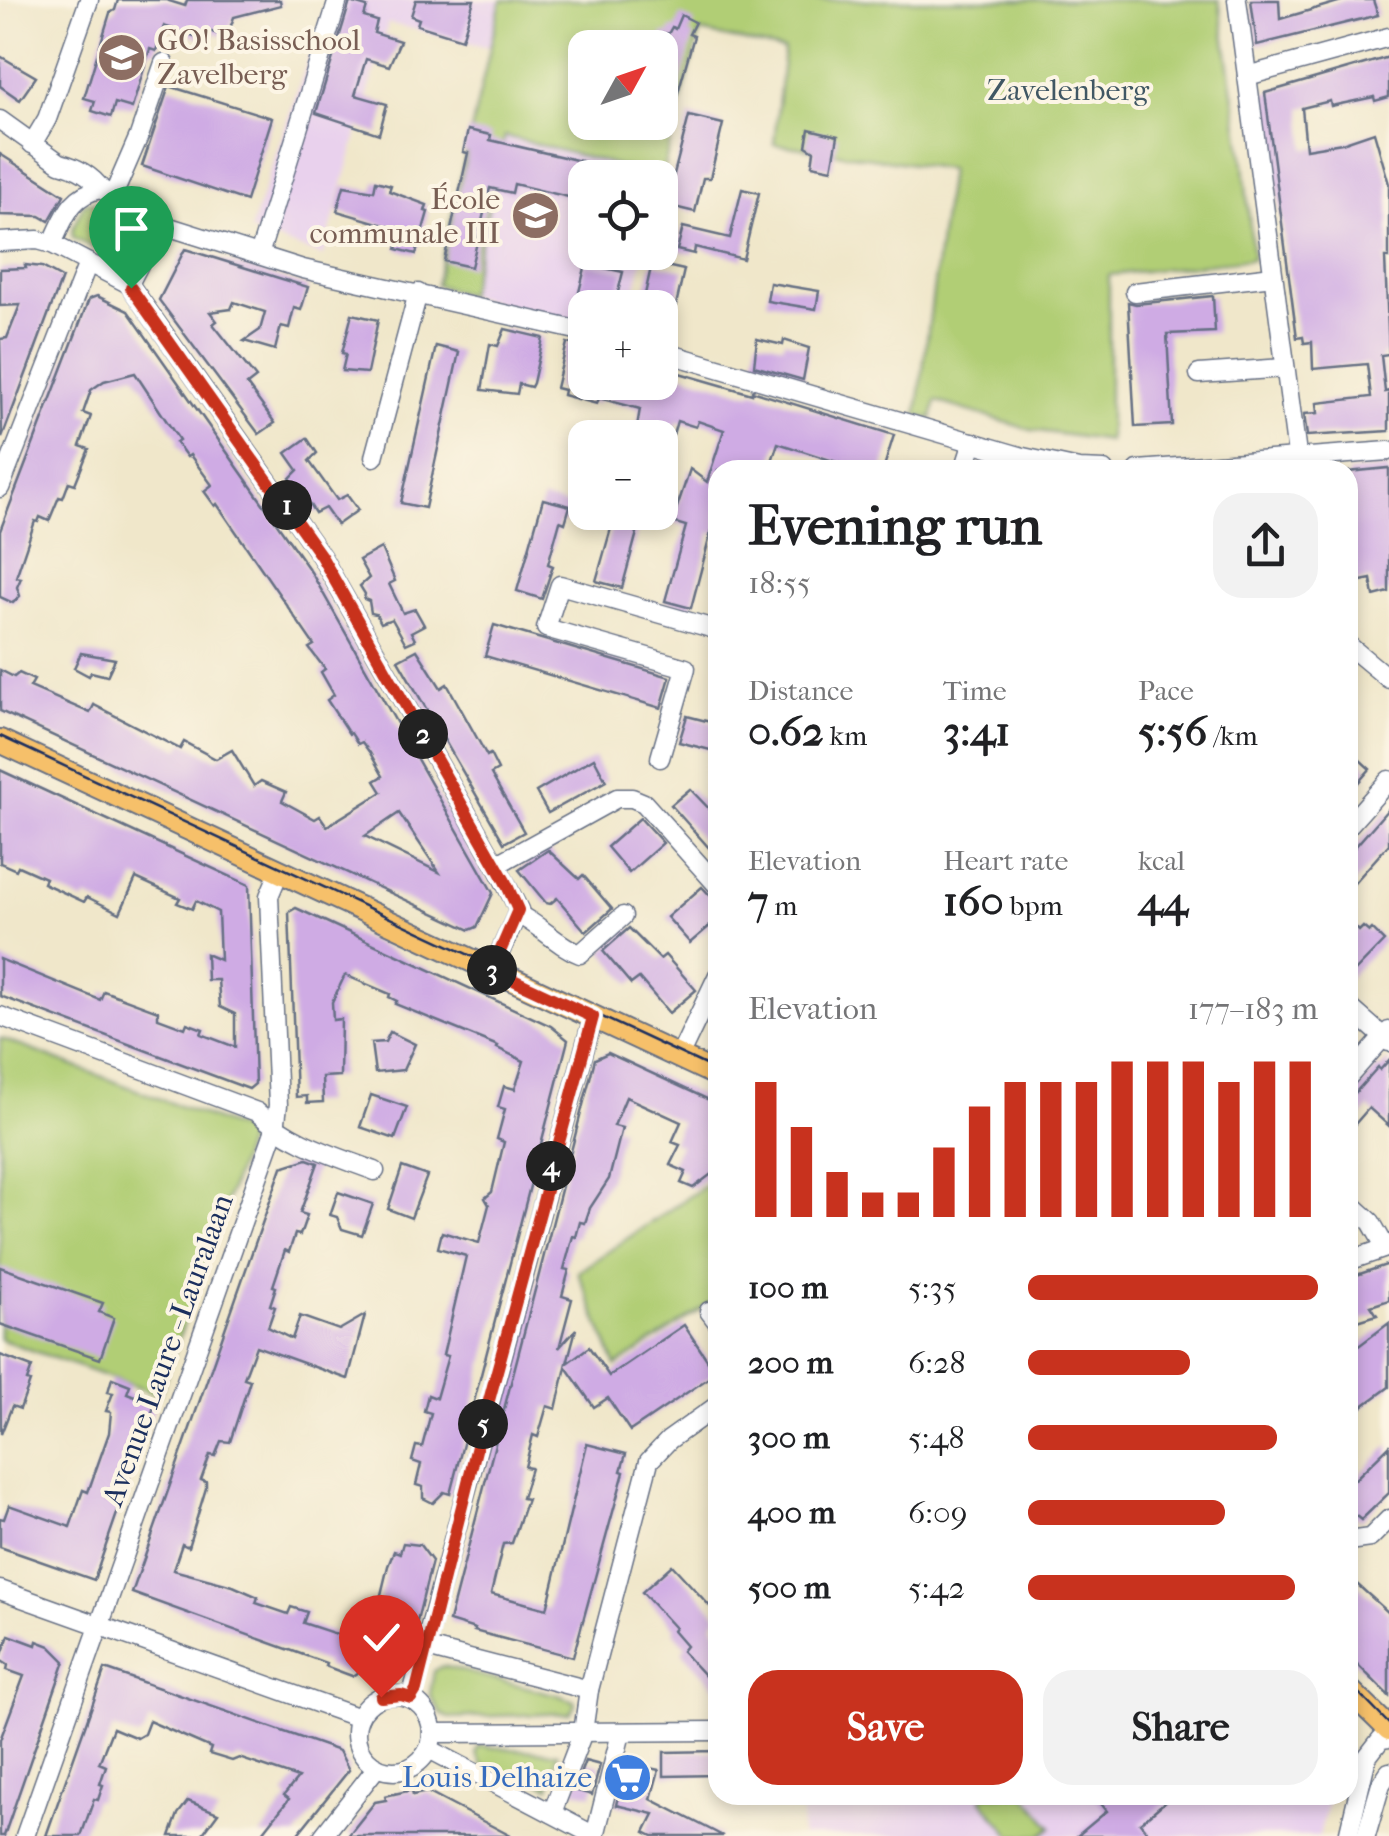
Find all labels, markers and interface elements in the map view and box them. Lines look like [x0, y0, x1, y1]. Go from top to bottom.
place label: GO! Basisschool Zavelberg [157, 23, 360, 92]
north arrow [568, 30, 678, 140]
map controls [568, 30, 678, 530]
school or university icon: GO! Basisschool Zavelberg [96, 31, 148, 83]
park label: Zavelenberg [987, 73, 1150, 108]
button: locate [568, 160, 678, 270]
place label: École communale III [309, 182, 500, 251]
pin [89, 186, 174, 289]
school or university icon: École communale III [509, 190, 561, 242]
icon: arrive [104, 201, 159, 256]
button: + [568, 290, 678, 400]
button: − [568, 420, 678, 530]
pin: 1 [262, 480, 312, 530]
text: 1 [282, 488, 292, 521]
button: share [1213, 493, 1318, 598]
text: Evening run [748, 494, 1042, 558]
text: 18:55 [748, 564, 811, 601]
text: Distance [748, 674, 853, 707]
text: Time [943, 674, 1007, 707]
text: Pace [1138, 674, 1194, 707]
text: 0.62 [748, 707, 824, 756]
text: 3:41 [943, 707, 1010, 756]
text: 5:56 [1138, 707, 1207, 756]
pin: 2 [398, 709, 448, 759]
text: 2 [416, 717, 430, 750]
text: km [824, 719, 867, 752]
text: /km [1207, 719, 1258, 752]
text: Elevation [748, 844, 861, 877]
text: Heart rate [943, 844, 1068, 877]
text: kcal [1138, 844, 1185, 877]
text: 7 [748, 877, 768, 926]
text: 160 [943, 877, 1004, 926]
text: 44 [1138, 877, 1188, 926]
text: m [768, 889, 798, 922]
text: bpm [1004, 889, 1063, 922]
pin: 3 [467, 945, 517, 995]
text: 3 [486, 953, 498, 986]
text: Elevation [748, 990, 877, 1027]
text: 177–183 m [1188, 990, 1318, 1027]
pin: 4 [526, 1141, 576, 1191]
text: 4 [543, 1149, 559, 1182]
street label: Avenue Laure - Lauralaan [95, 1189, 241, 1512]
text: 100 m [748, 1269, 828, 1306]
text: 5:35 [908, 1269, 957, 1306]
text: 200 m [748, 1344, 833, 1381]
text: 6:28 [908, 1344, 966, 1381]
pin: 5 [458, 1399, 508, 1449]
text: 5 [477, 1407, 489, 1440]
text: 300 m [748, 1419, 830, 1456]
text: 5:48 [908, 1419, 965, 1456]
text: 400 m [748, 1494, 836, 1531]
text: 6:09 [908, 1494, 968, 1531]
text: 500 m [748, 1569, 831, 1606]
text: 5:42 [908, 1569, 965, 1606]
pin [339, 1595, 424, 1698]
icon: check [354, 1610, 409, 1665]
button: Save [748, 1670, 1023, 1785]
button: Share [1043, 1670, 1318, 1785]
supermarket icon: Louis Delhaize [601, 1751, 653, 1803]
place label: Louis Delhaize [402, 1760, 592, 1795]

